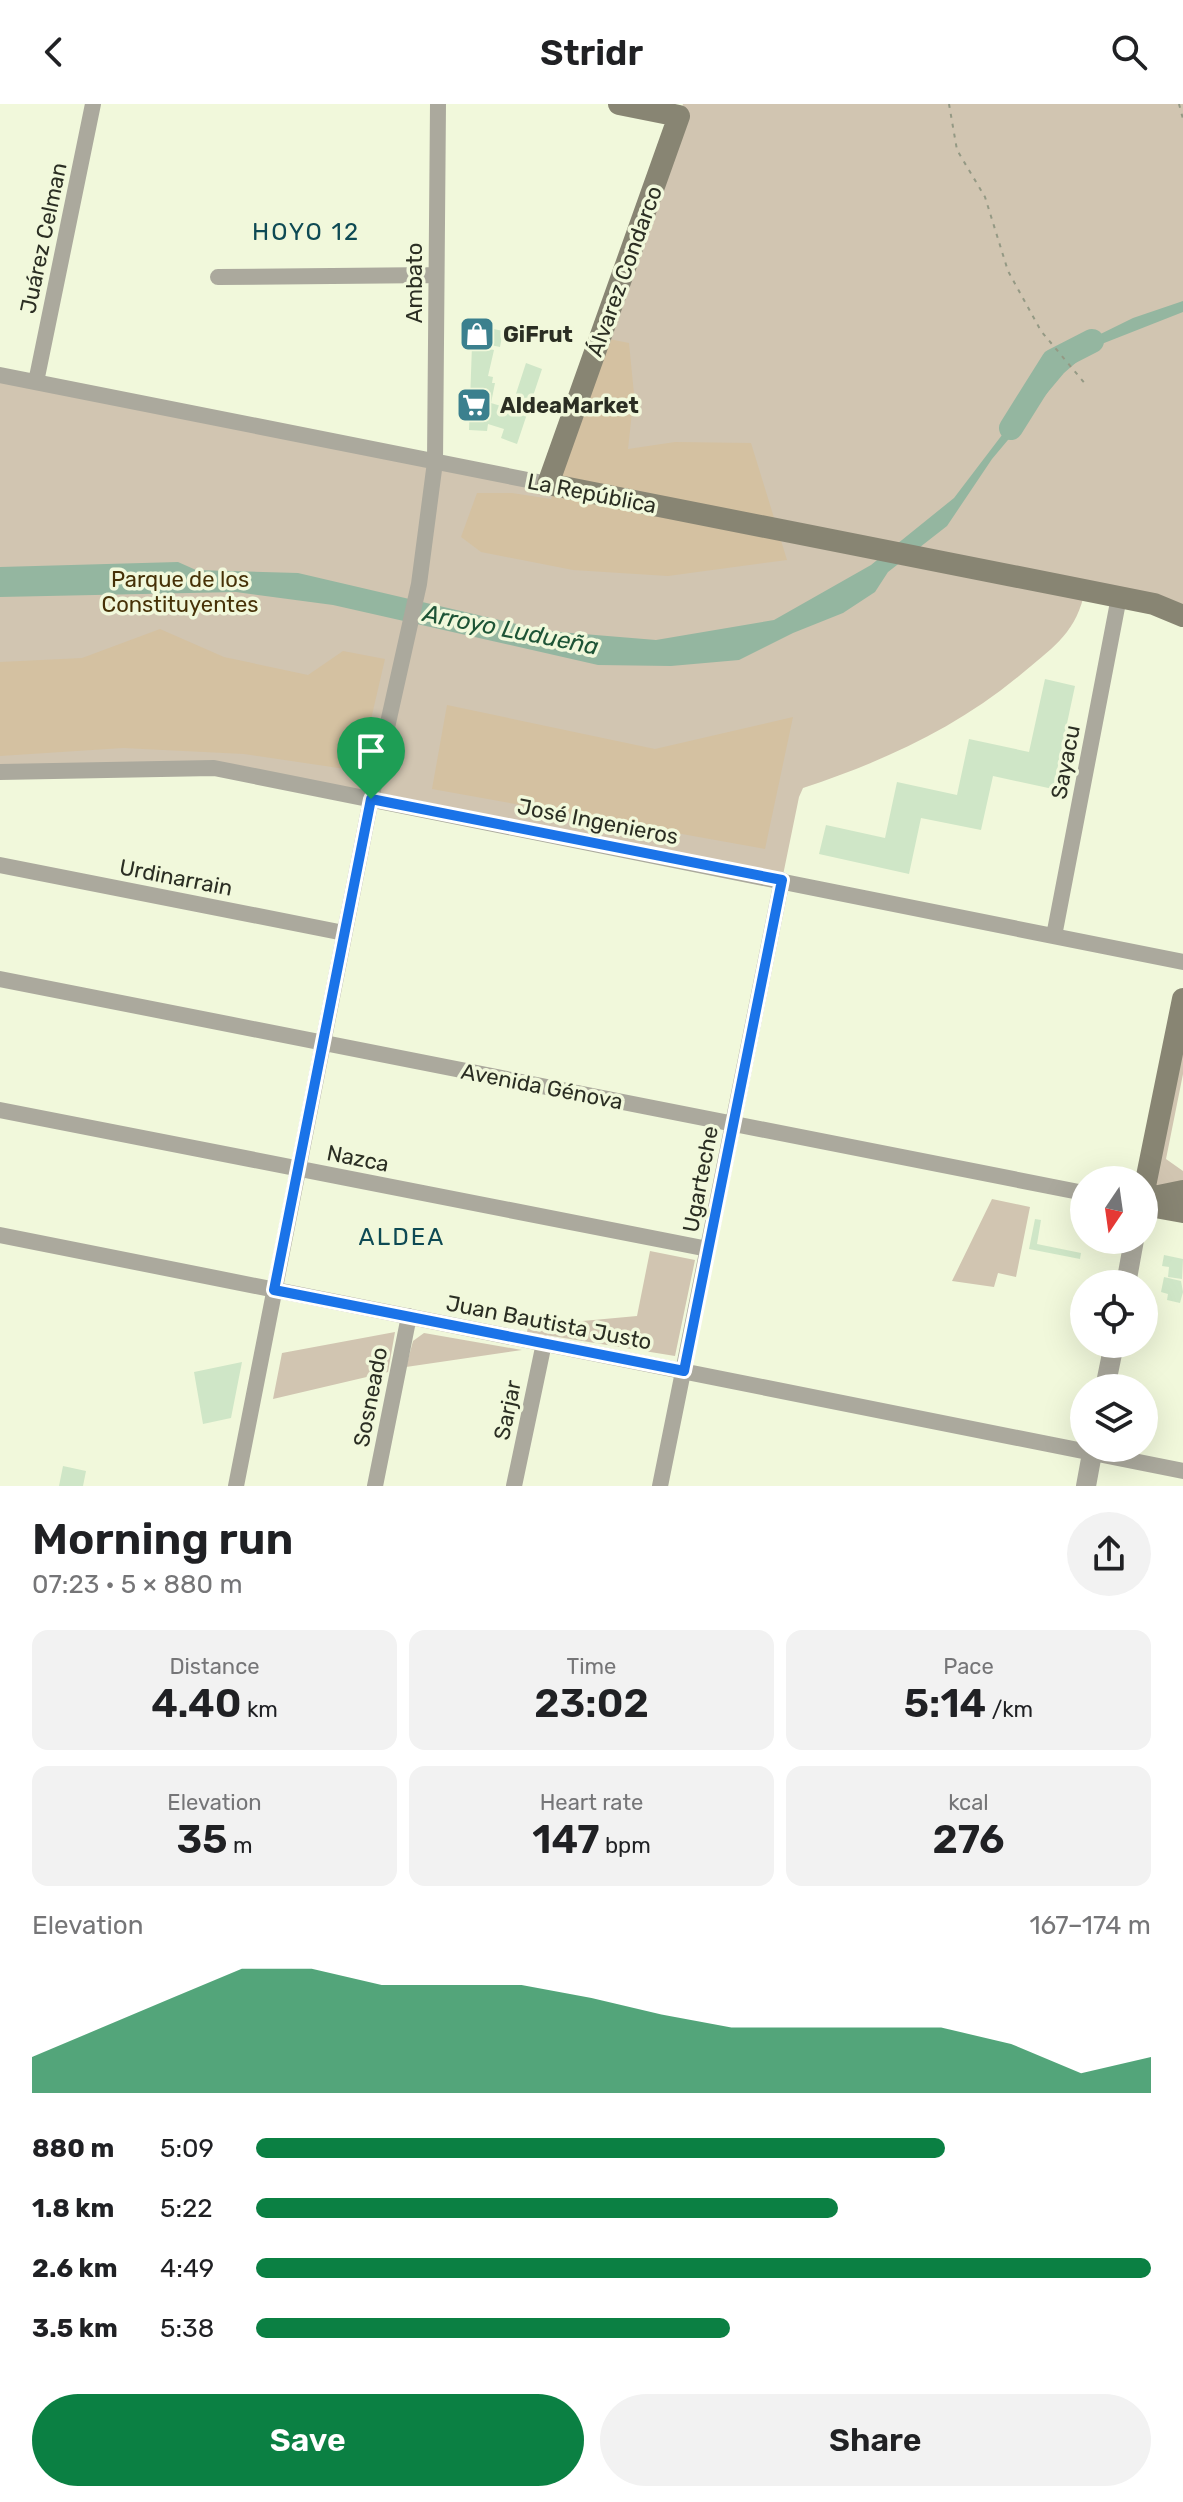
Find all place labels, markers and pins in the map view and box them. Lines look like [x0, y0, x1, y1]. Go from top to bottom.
shop icon: GiFrut [458, 315, 496, 353]
place label: GiFrut [503, 321, 573, 348]
supermarket icon: AldeaMarket [455, 386, 493, 424]
place label: AldeaMarket [500, 392, 639, 419]
pin [337, 717, 405, 799]

